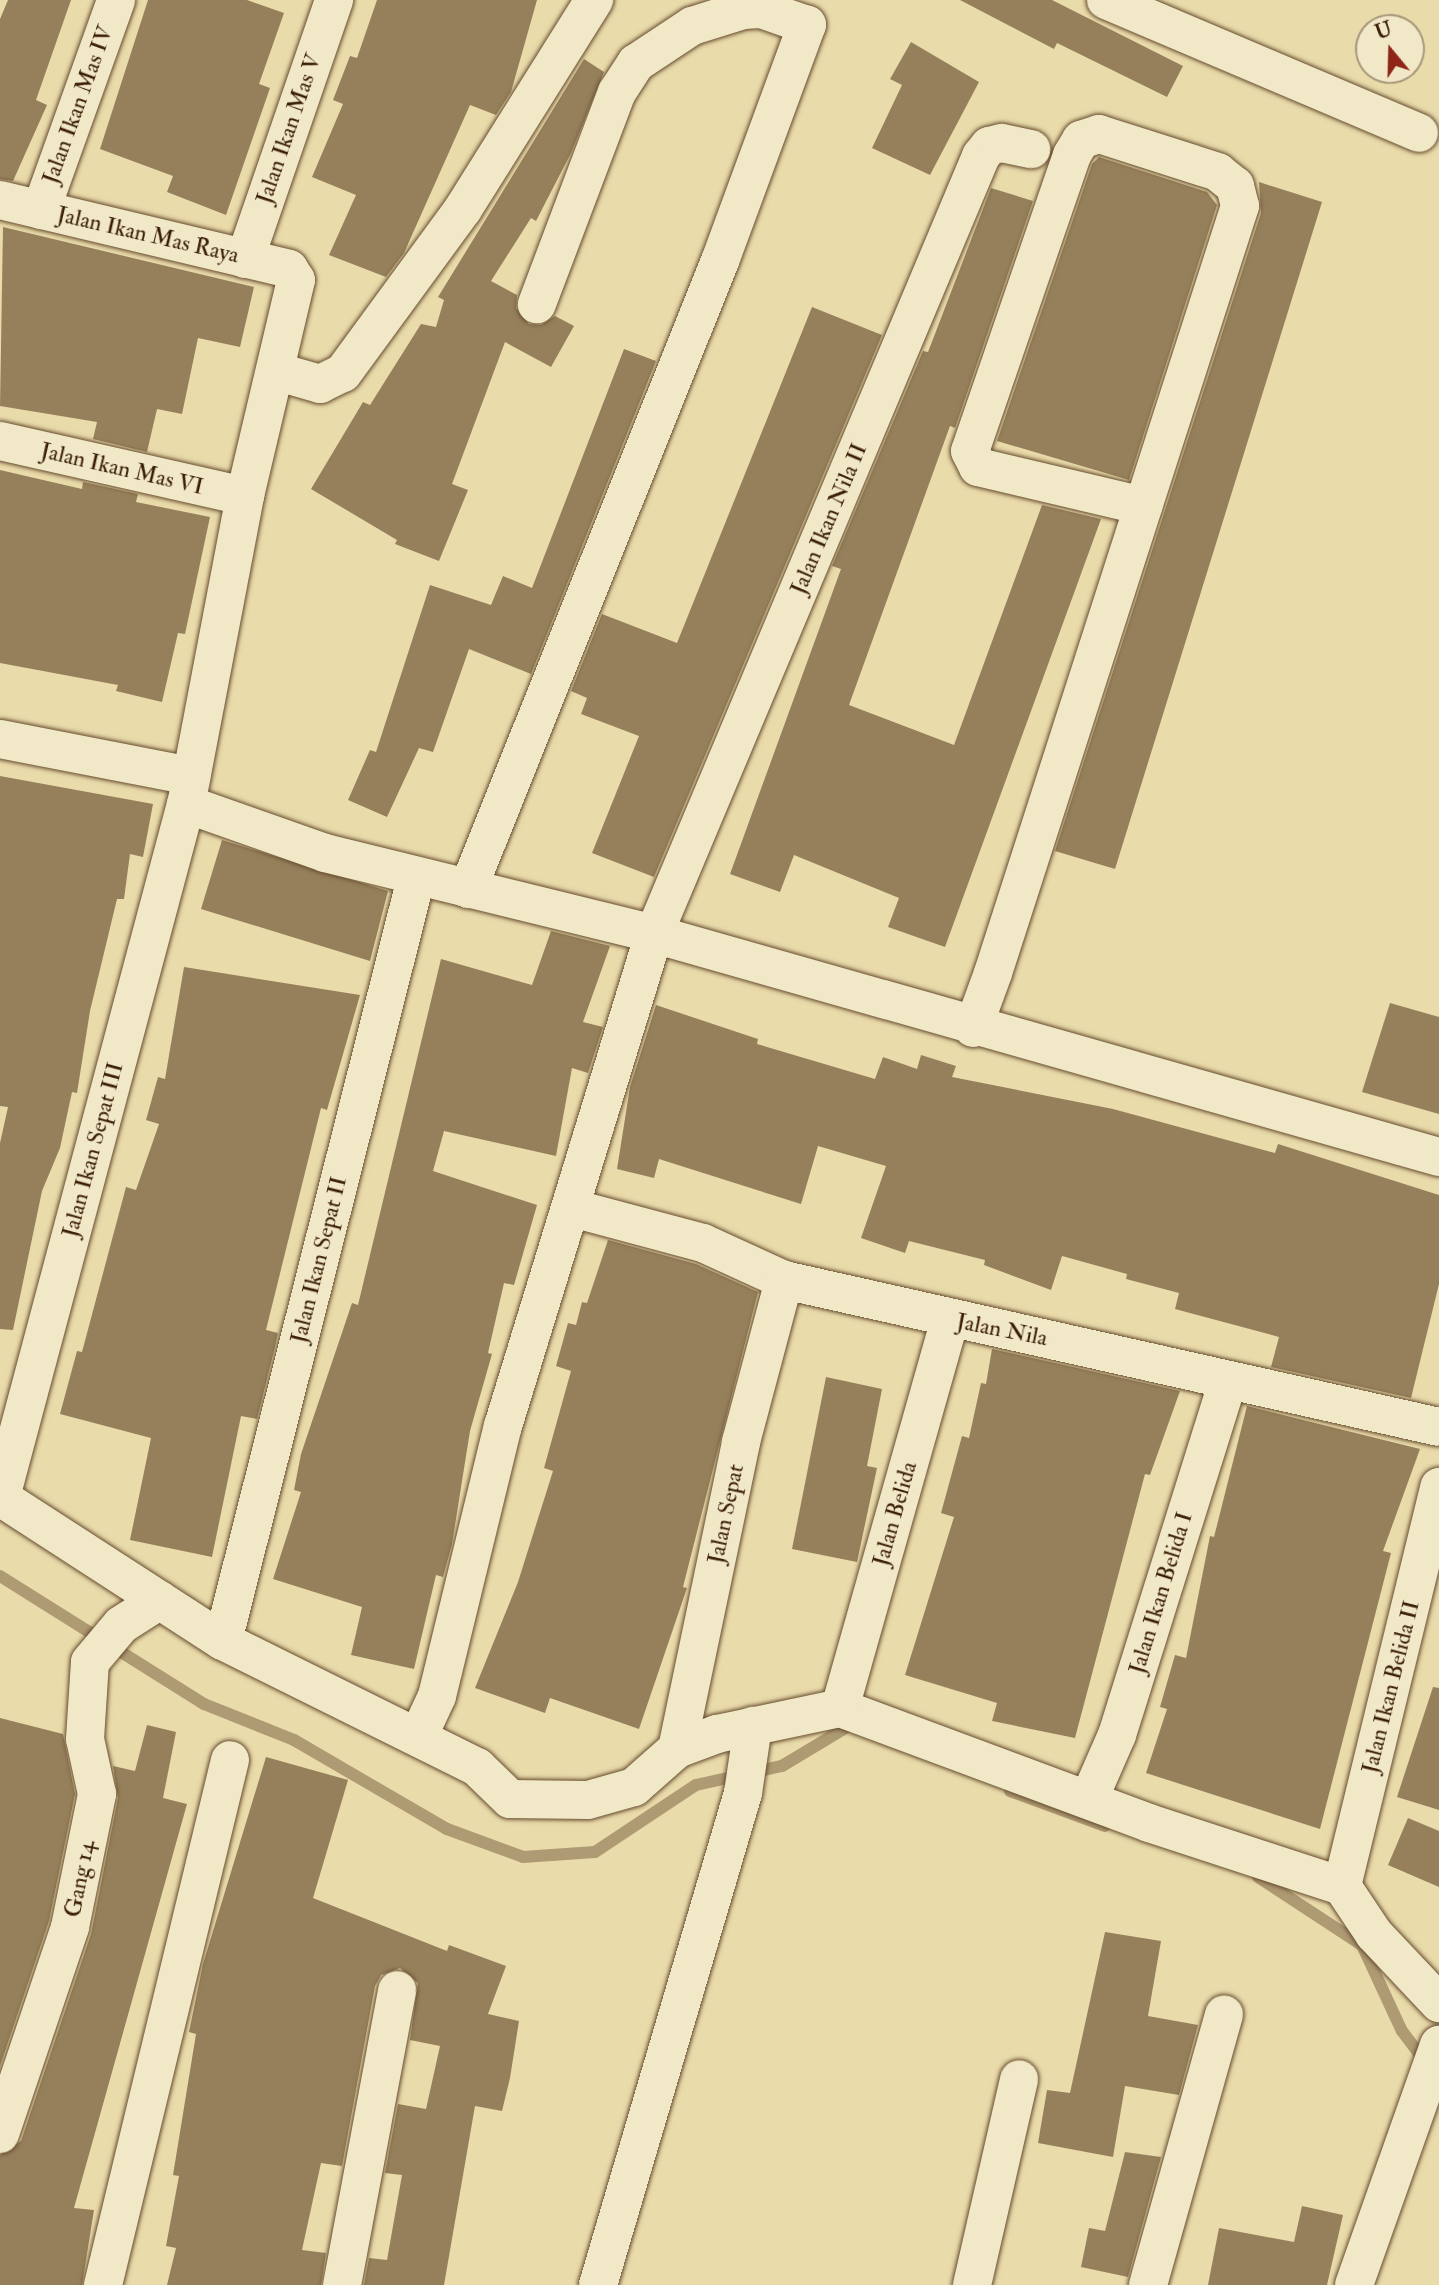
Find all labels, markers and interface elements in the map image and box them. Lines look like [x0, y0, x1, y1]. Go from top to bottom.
north arrow [1355, 14, 1425, 84]
text: U [1372, 17, 1395, 45]
street label: Jalan Ikan Mas IV [37, 22, 119, 188]
street label: Jalan Ikan Mas V [250, 50, 328, 208]
street label: Jalan Ikan Mas Raya [54, 201, 242, 269]
street label: Jalan Ikan Mas VI [38, 437, 206, 501]
street label: Jalan Ikan Nila II [785, 439, 873, 599]
street label: Jalan Ikan Sepat III [56, 1059, 130, 1241]
street label: Jalan Ikan Sepat II [285, 1174, 353, 1346]
street label: Jalan Nila [954, 1308, 1050, 1352]
street label: Jalan Belida [867, 1458, 923, 1570]
street label: Jalan Sepat [702, 1462, 750, 1566]
street label: Jalan Ikan Belida I [1123, 1509, 1199, 1677]
street label: Jalan Ikan Belida II [1356, 1598, 1426, 1776]
street label: Gang 14 [59, 1838, 101, 1920]

